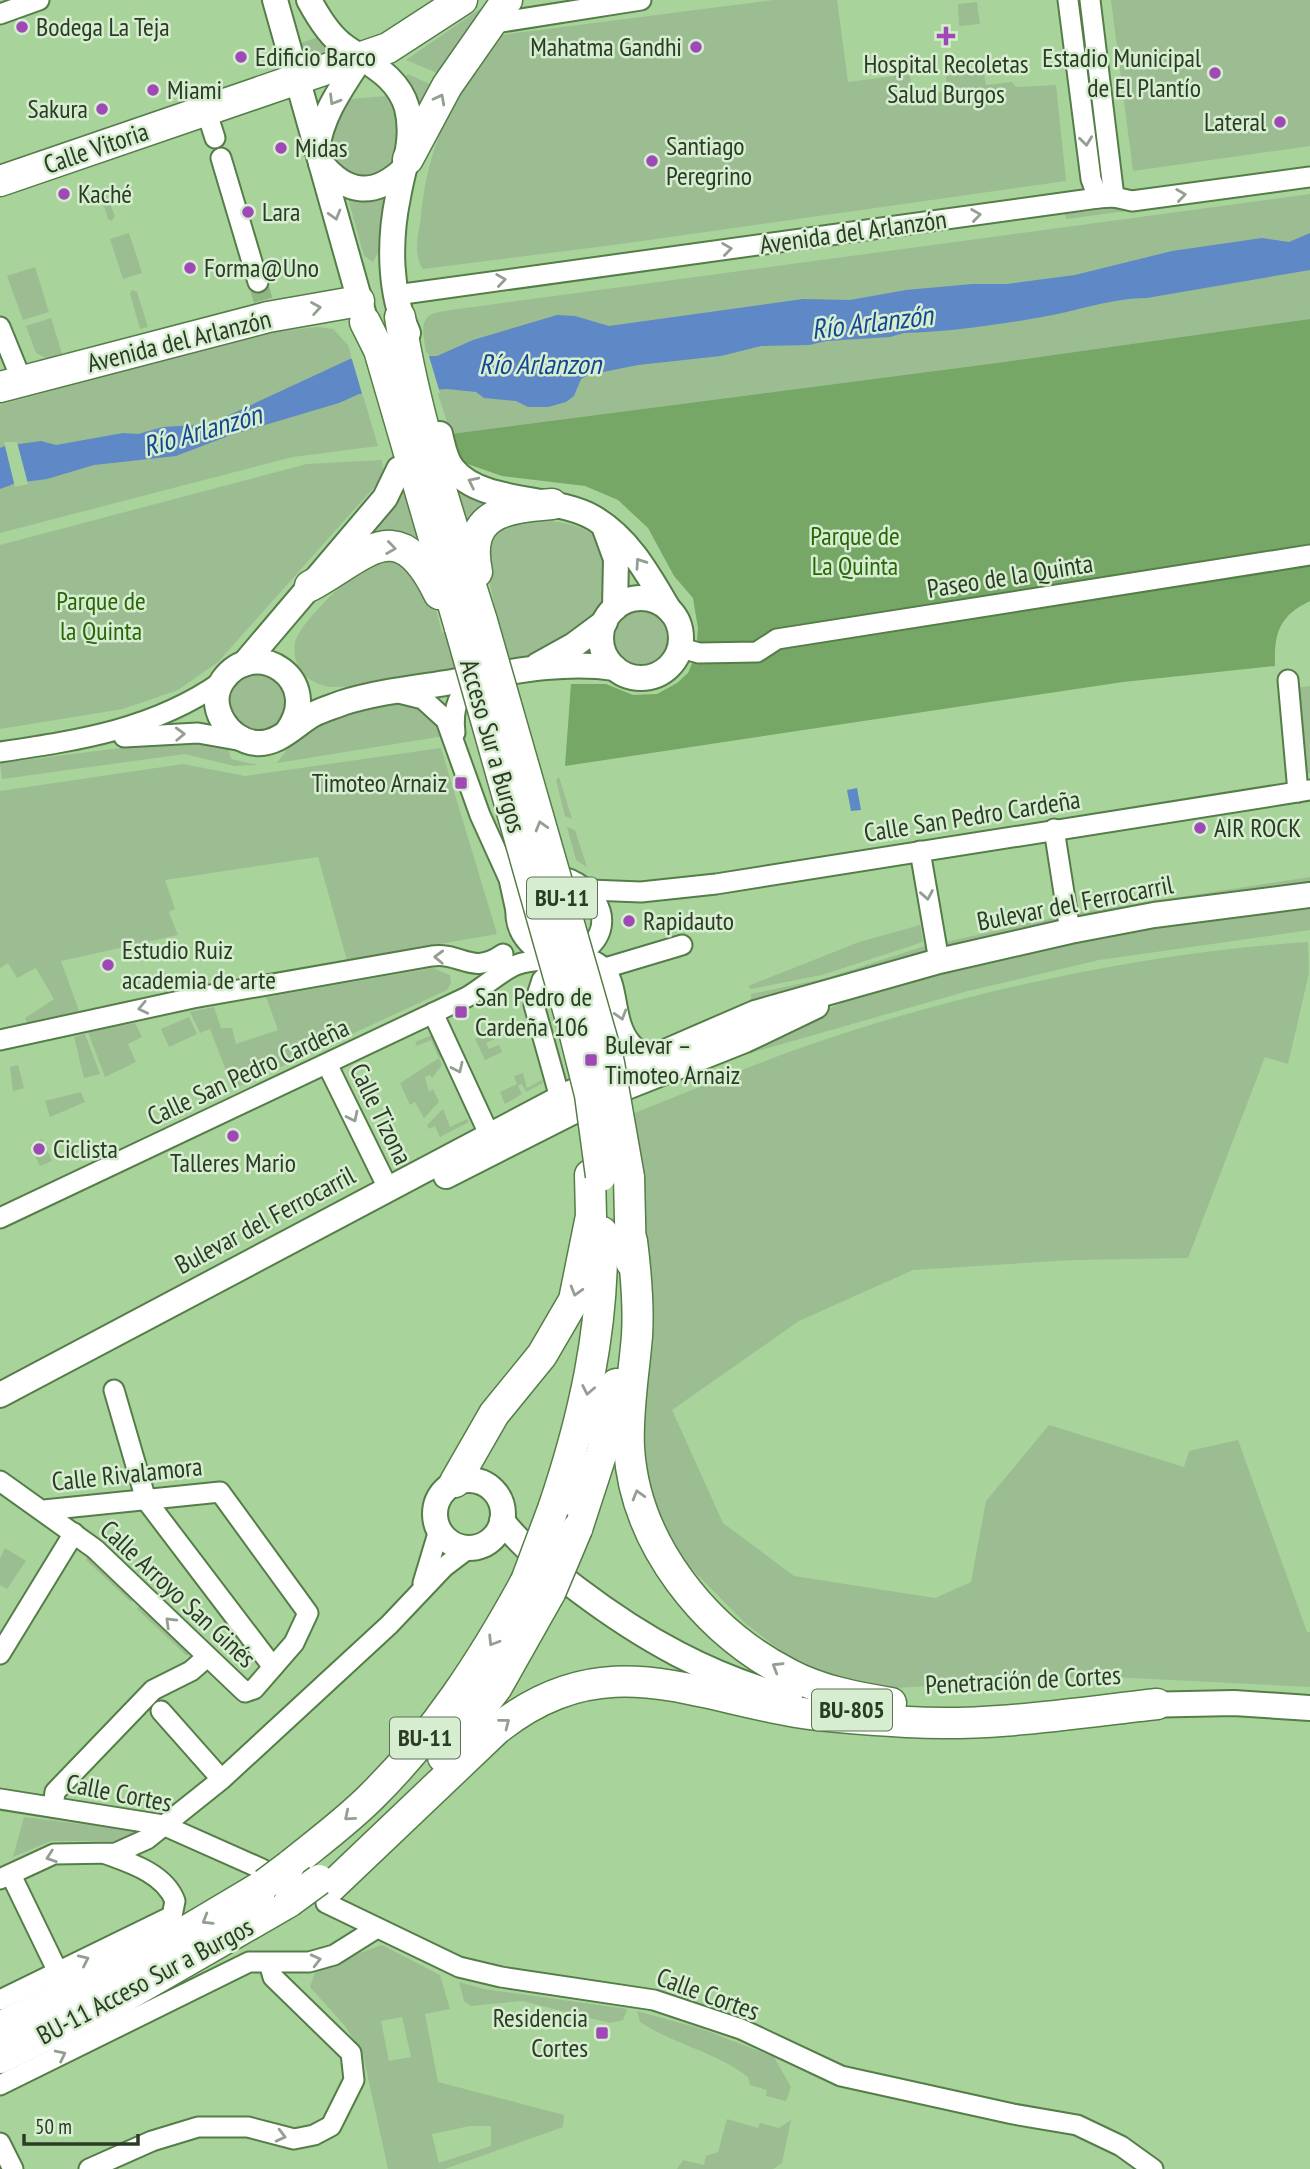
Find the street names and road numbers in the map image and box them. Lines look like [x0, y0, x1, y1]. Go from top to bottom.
street label: Calle Vitoria [39, 114, 153, 181]
street label: Avenida del Arlanzón [757, 202, 949, 261]
street label: Avenida del Arlanzón [83, 302, 274, 379]
street label: Paseo de la Quinta [925, 546, 1095, 605]
street label: Acceso Sur a Burgos [453, 655, 534, 836]
street label: Calle San Pedro Cardeña [861, 782, 1082, 849]
street label: Bulevar del Ferrocarril [974, 867, 1176, 938]
road number: BU-11 [527, 877, 597, 918]
street label: Calle San Pedro Cardeña [142, 1010, 354, 1133]
street label: Calle Tizona [343, 1058, 420, 1170]
street label: Bulevar del Ferrocarril [169, 1158, 360, 1281]
street label: Calle Rivalamora [50, 1449, 204, 1498]
street label: Calle Arroyo San Ginés [93, 1513, 263, 1674]
street label: Penetración de Cortes [924, 1658, 1122, 1701]
road number: BU-805 [812, 1690, 892, 1730]
road number: BU-11 [390, 1718, 460, 1758]
street label: Calle Cortes [63, 1766, 175, 1819]
street label: BU-11 Acceso Sur a Burgos [31, 1910, 259, 2052]
street label: Calle Cortes [652, 1960, 764, 2027]

